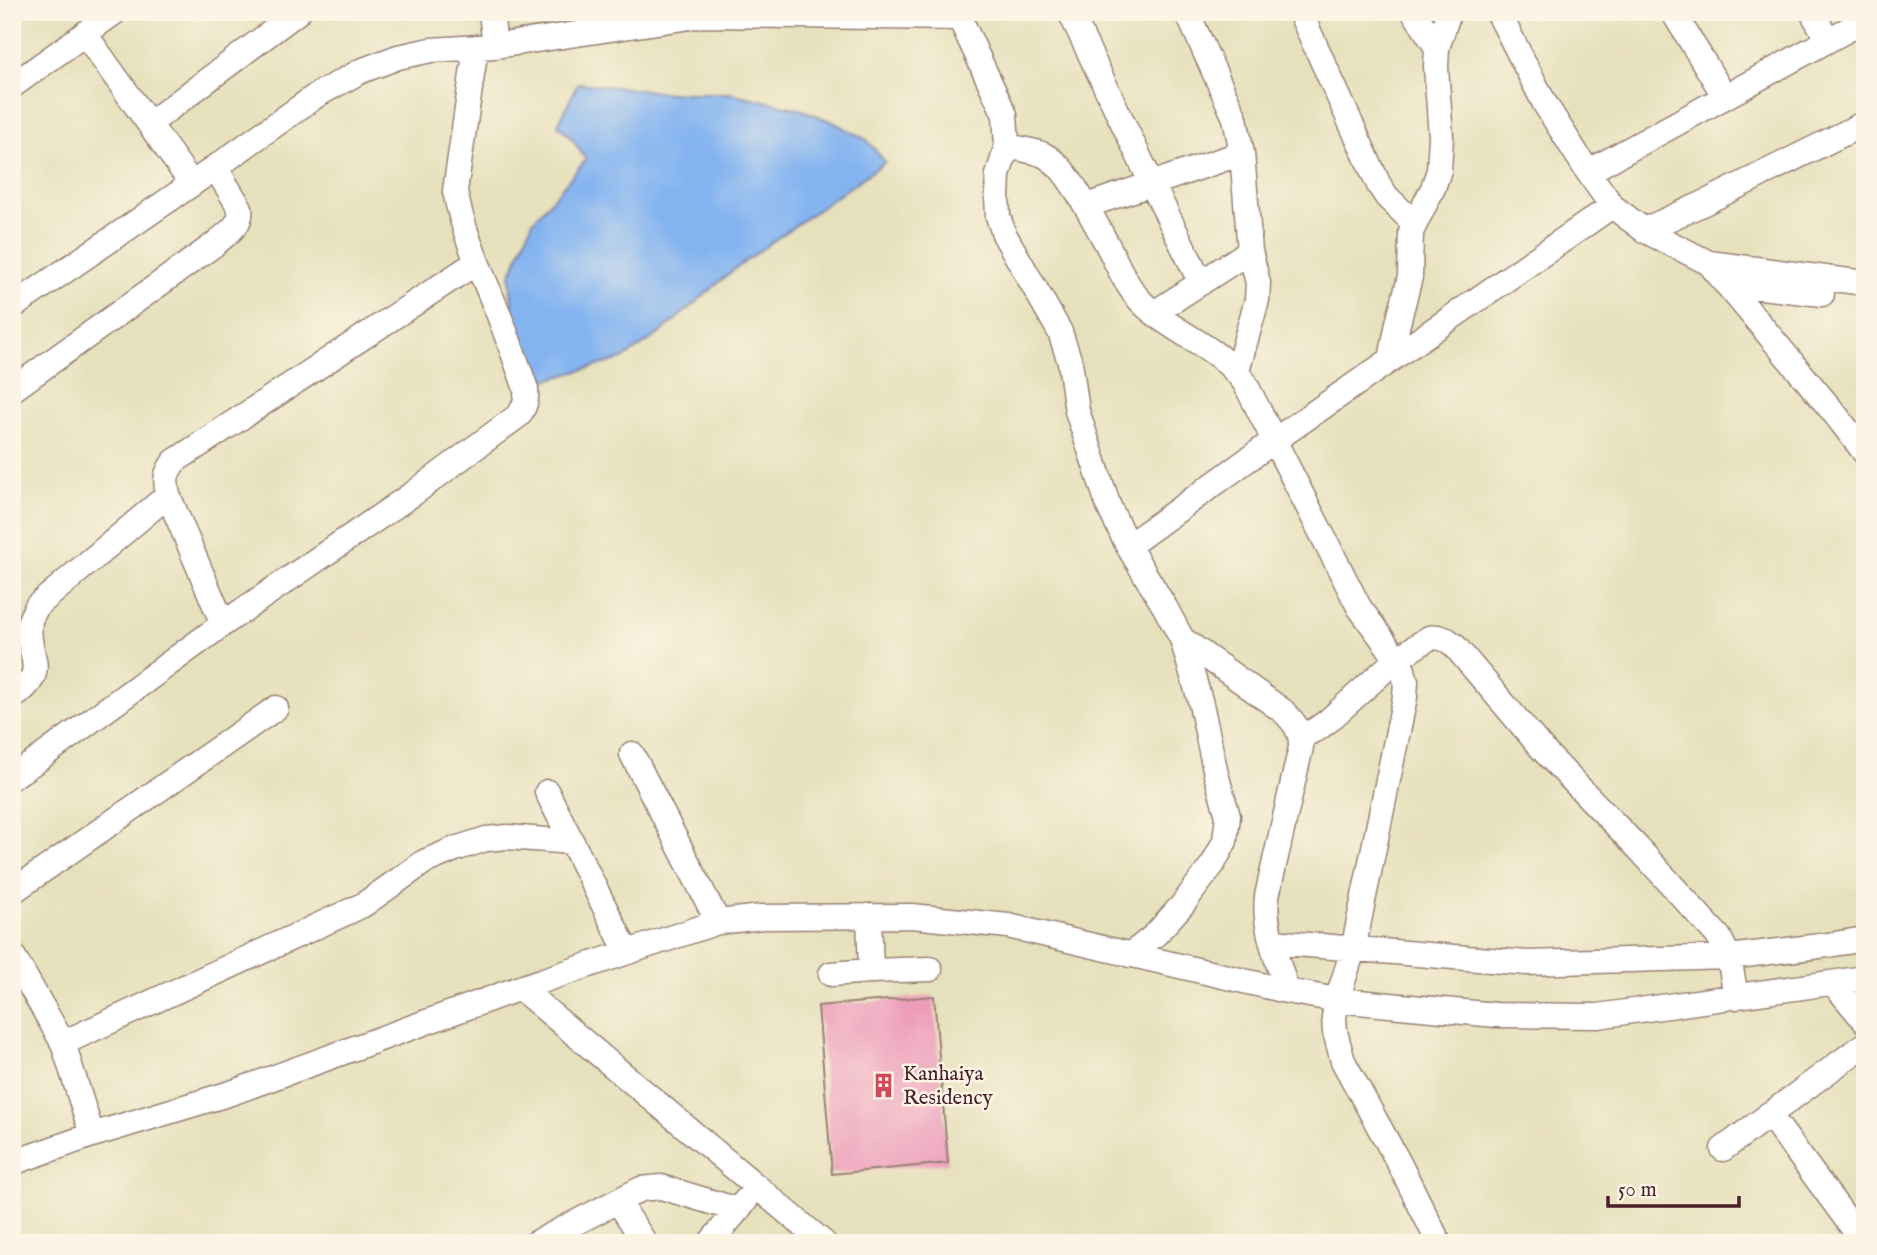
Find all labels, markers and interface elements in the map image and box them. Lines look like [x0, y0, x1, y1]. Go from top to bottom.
place label: Kanhaiya Residency [903, 1061, 993, 1112]
building icon: Kanhaiya Residency [869, 1071, 897, 1099]
scale bar [1608, 1164, 1739, 1208]
text: 50 m [1618, 1177, 1657, 1204]

